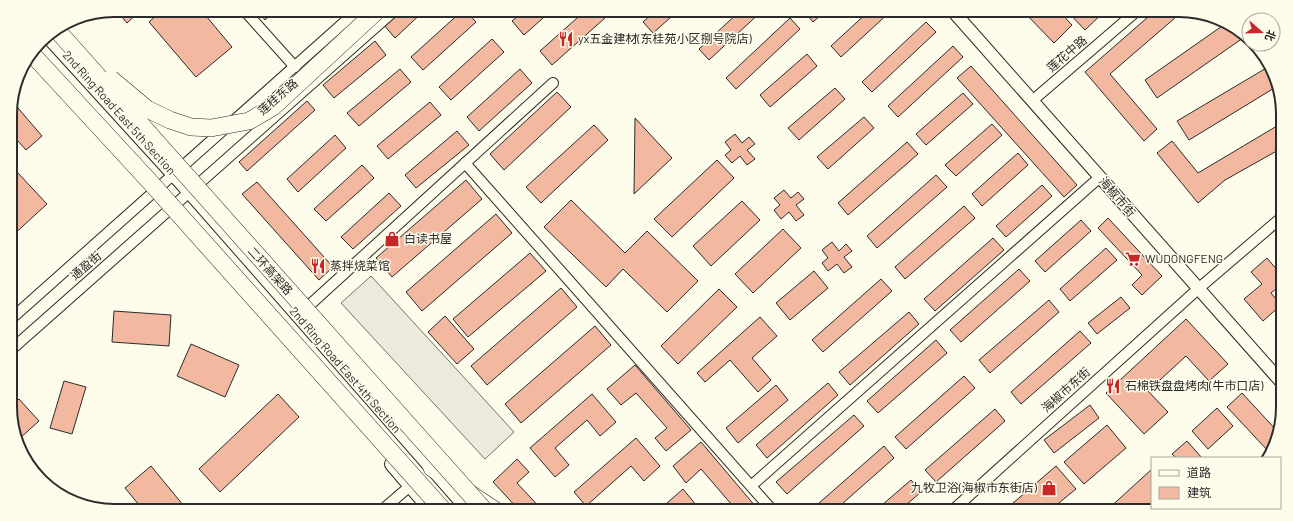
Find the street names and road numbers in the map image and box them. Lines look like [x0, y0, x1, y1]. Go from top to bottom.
street label: 莲花中路 [1044, 32, 1089, 74]
street label: 2nd Ring Road East 5th Section [60, 48, 179, 177]
street label: 莲桂东路 [255, 75, 300, 117]
street label: 海椒市街 [1097, 174, 1139, 219]
street label: 二环高架路 [245, 243, 296, 297]
street label: 通盈街 [67, 248, 104, 282]
street label: 2nd Ring Road East 4th Section [287, 304, 404, 435]
street label: 海椒市东街 [1038, 364, 1092, 415]

